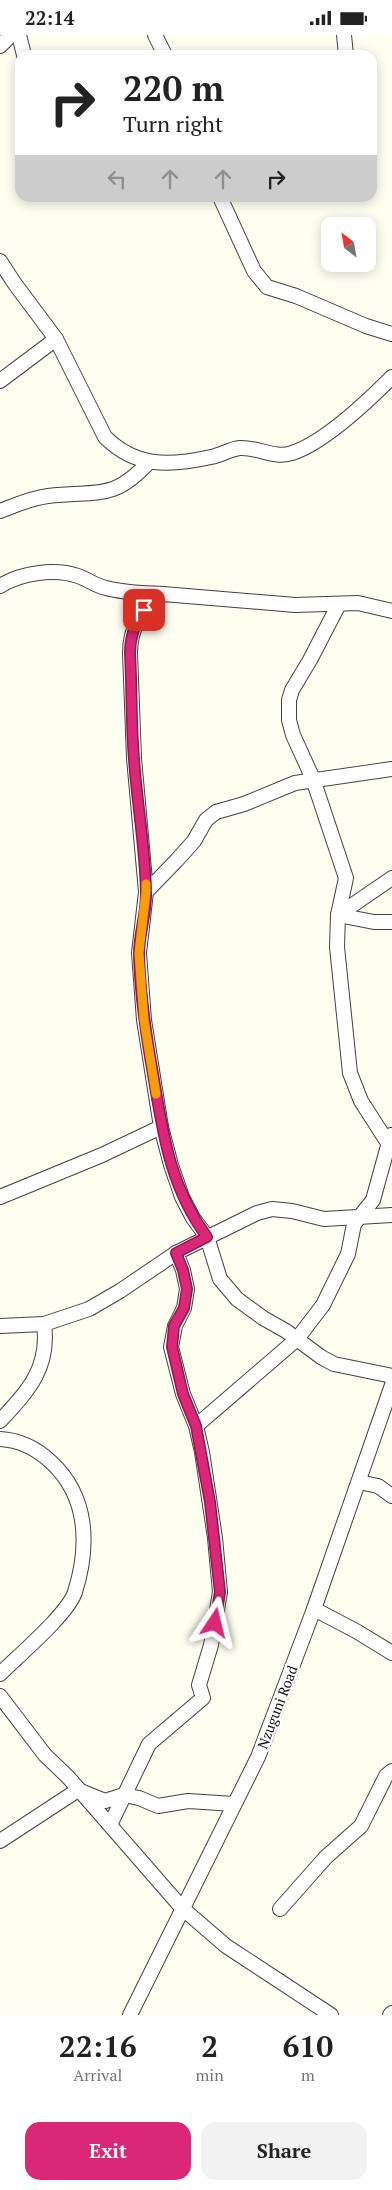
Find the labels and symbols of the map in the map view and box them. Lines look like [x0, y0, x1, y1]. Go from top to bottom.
north arrow [321, 217, 376, 273]
pin [123, 589, 165, 631]
position arrow [188, 1596, 240, 1648]
street label: Nzuguni Road [252, 1662, 302, 1751]

